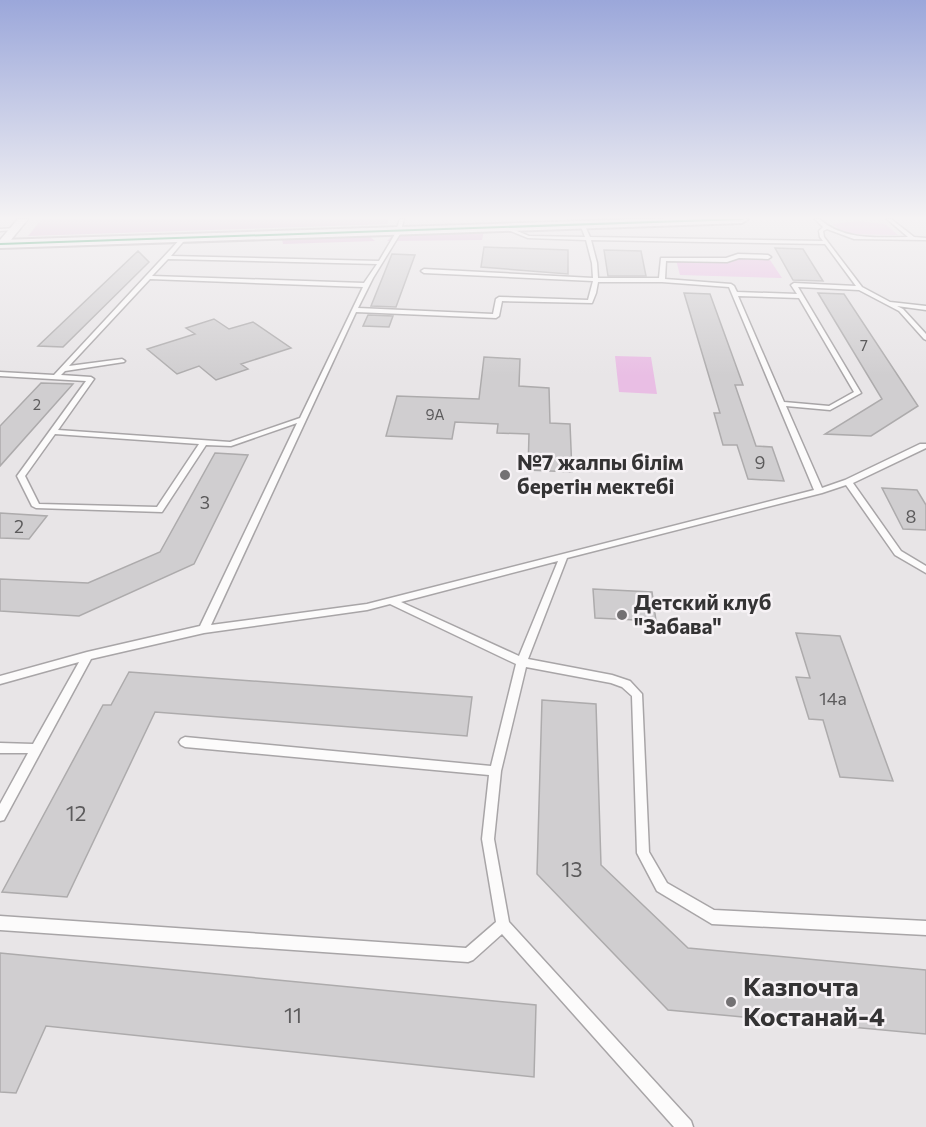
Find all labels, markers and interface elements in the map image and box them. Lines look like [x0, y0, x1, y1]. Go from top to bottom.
house number: 7 [860, 336, 868, 354]
house number: 2 [33, 395, 41, 413]
house number: 9А [425, 405, 445, 423]
place label: №7 жалпы білім беретін мектебі [517, 449, 684, 498]
house number: 9 [755, 451, 765, 473]
marker: №7 жалпы білім беретін мектебі [498, 468, 512, 482]
house number: 3 [200, 491, 210, 513]
house number: 8 [906, 505, 917, 527]
house number: 2 [14, 515, 24, 537]
place label: Детский клуб "Забава" [634, 589, 771, 638]
marker: Детский клуб "Забава" [615, 608, 629, 622]
house number: 14а [819, 687, 847, 709]
house number: 12 [66, 800, 86, 825]
house number: 13 [562, 856, 582, 881]
place label: Казпочта Костанай-4 [743, 970, 885, 1031]
marker: Казпочта Костанай-4 [724, 995, 738, 1009]
house number: 11 [284, 1002, 302, 1027]

